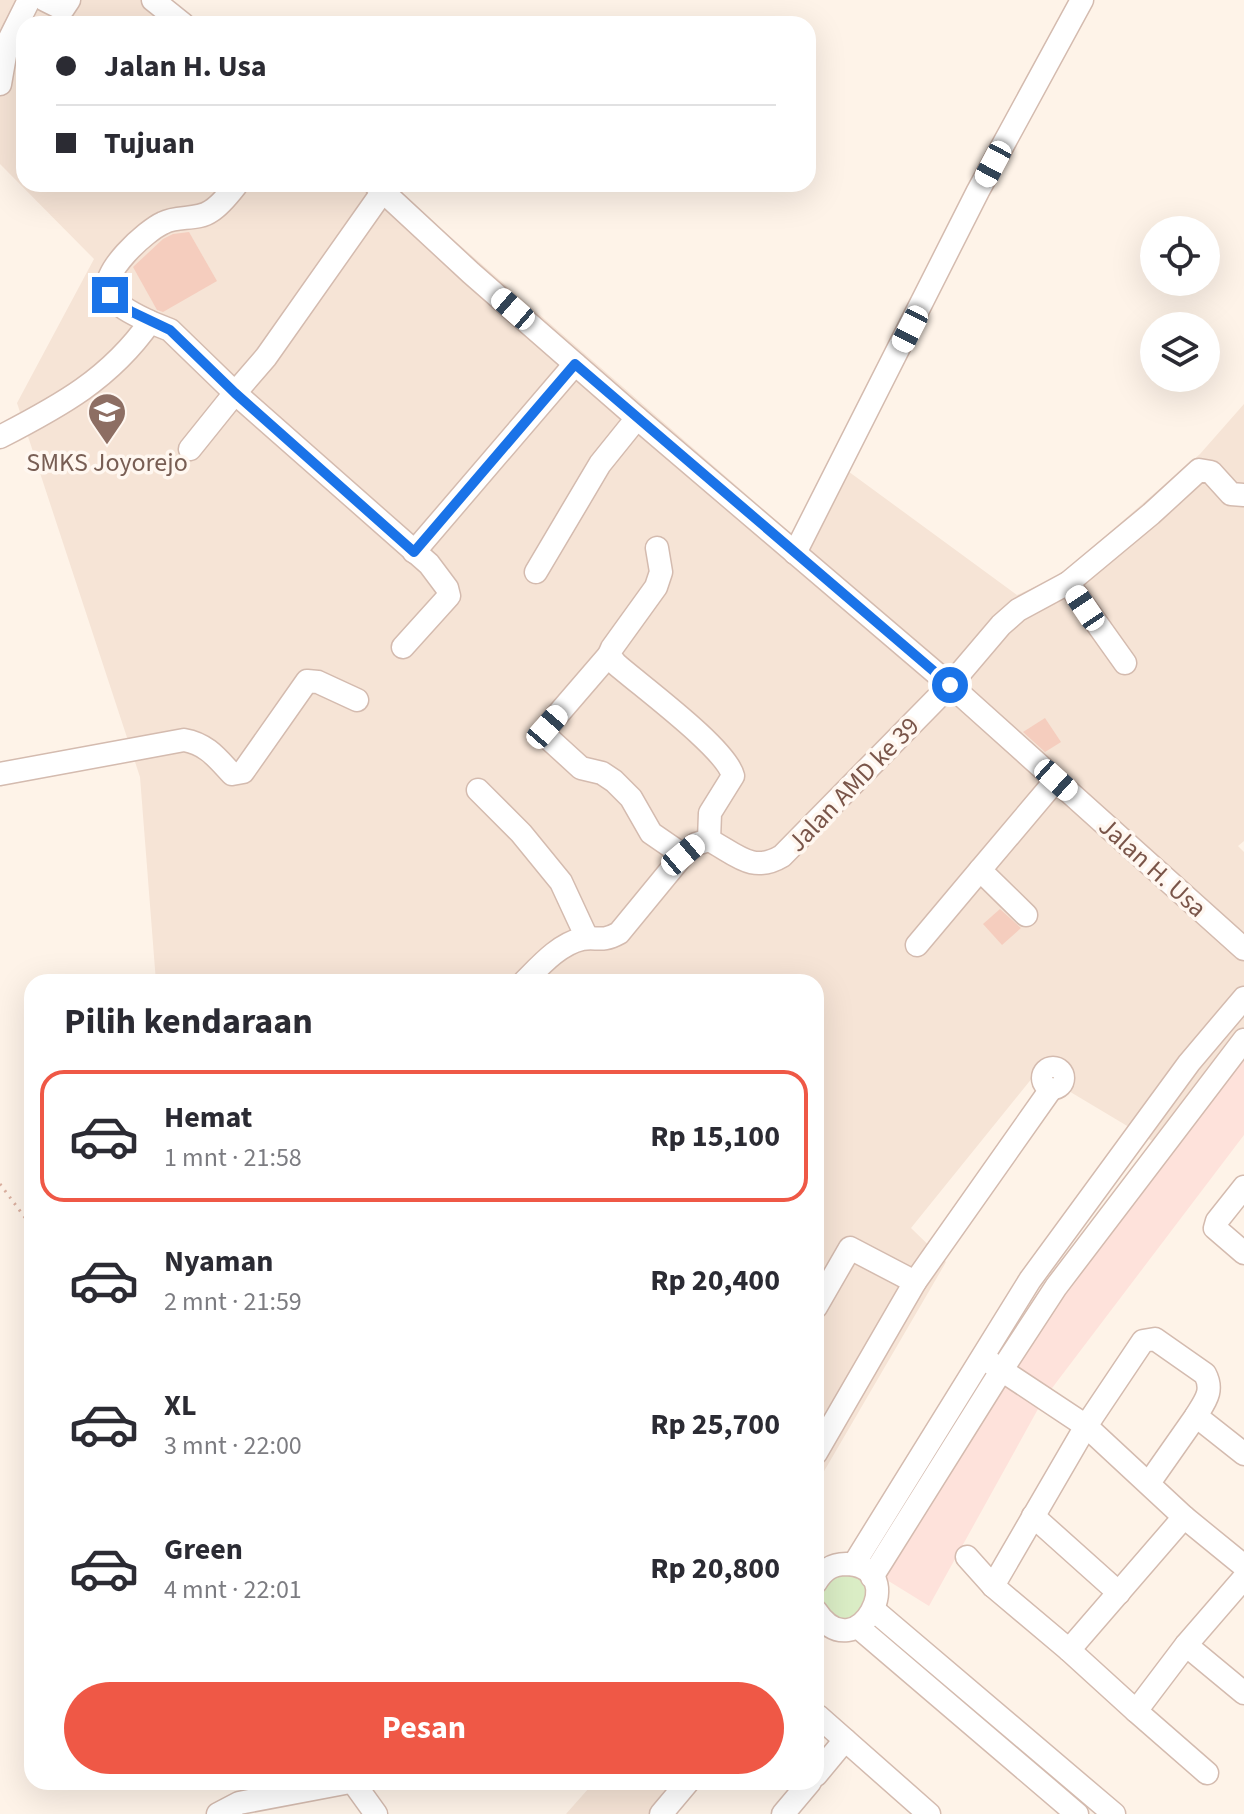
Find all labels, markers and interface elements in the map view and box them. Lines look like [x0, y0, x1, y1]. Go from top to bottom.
text: Jalan H. Usa [104, 45, 267, 88]
text: Tujuan [104, 122, 195, 165]
car [971, 137, 1015, 191]
map controls [1140, 216, 1220, 392]
button: locate [1140, 216, 1220, 296]
route end [92, 277, 128, 313]
car [487, 284, 539, 334]
car [888, 302, 932, 356]
button: layers [1140, 312, 1220, 392]
school or university icon: SMKS Joyorejo [86, 391, 128, 446]
place label: SMKS Joyorejo [26, 444, 188, 481]
car [1062, 581, 1108, 635]
route start [932, 667, 968, 703]
car [522, 701, 572, 753]
street label: Jalan AMD ke 39 [779, 708, 928, 860]
car [1030, 755, 1082, 805]
street label: Jalan H. Usa [1090, 809, 1215, 926]
car [657, 830, 709, 880]
text: Pilih kendaraan [64, 996, 313, 1047]
text: Hemat [164, 1096, 252, 1139]
icon: car [68, 1100, 140, 1172]
text: Rp 15,100 [650, 1115, 780, 1158]
text: 1 mnt · 21:58 [164, 1139, 302, 1176]
text: Nyaman [164, 1240, 273, 1283]
icon: car [68, 1244, 140, 1316]
text: Rp 20,400 [650, 1259, 780, 1302]
text: 2 mnt · 21:59 [164, 1283, 302, 1320]
text: XL [164, 1384, 197, 1427]
icon: car [68, 1388, 140, 1460]
text: Rp 25,700 [650, 1403, 780, 1446]
text: 3 mnt · 22:00 [164, 1427, 302, 1464]
text: Green [164, 1528, 243, 1571]
icon: car [68, 1532, 140, 1604]
text: Rp 20,800 [650, 1547, 780, 1590]
text: 4 mnt · 22:01 [164, 1571, 302, 1608]
button: Pesan [64, 1682, 784, 1774]

